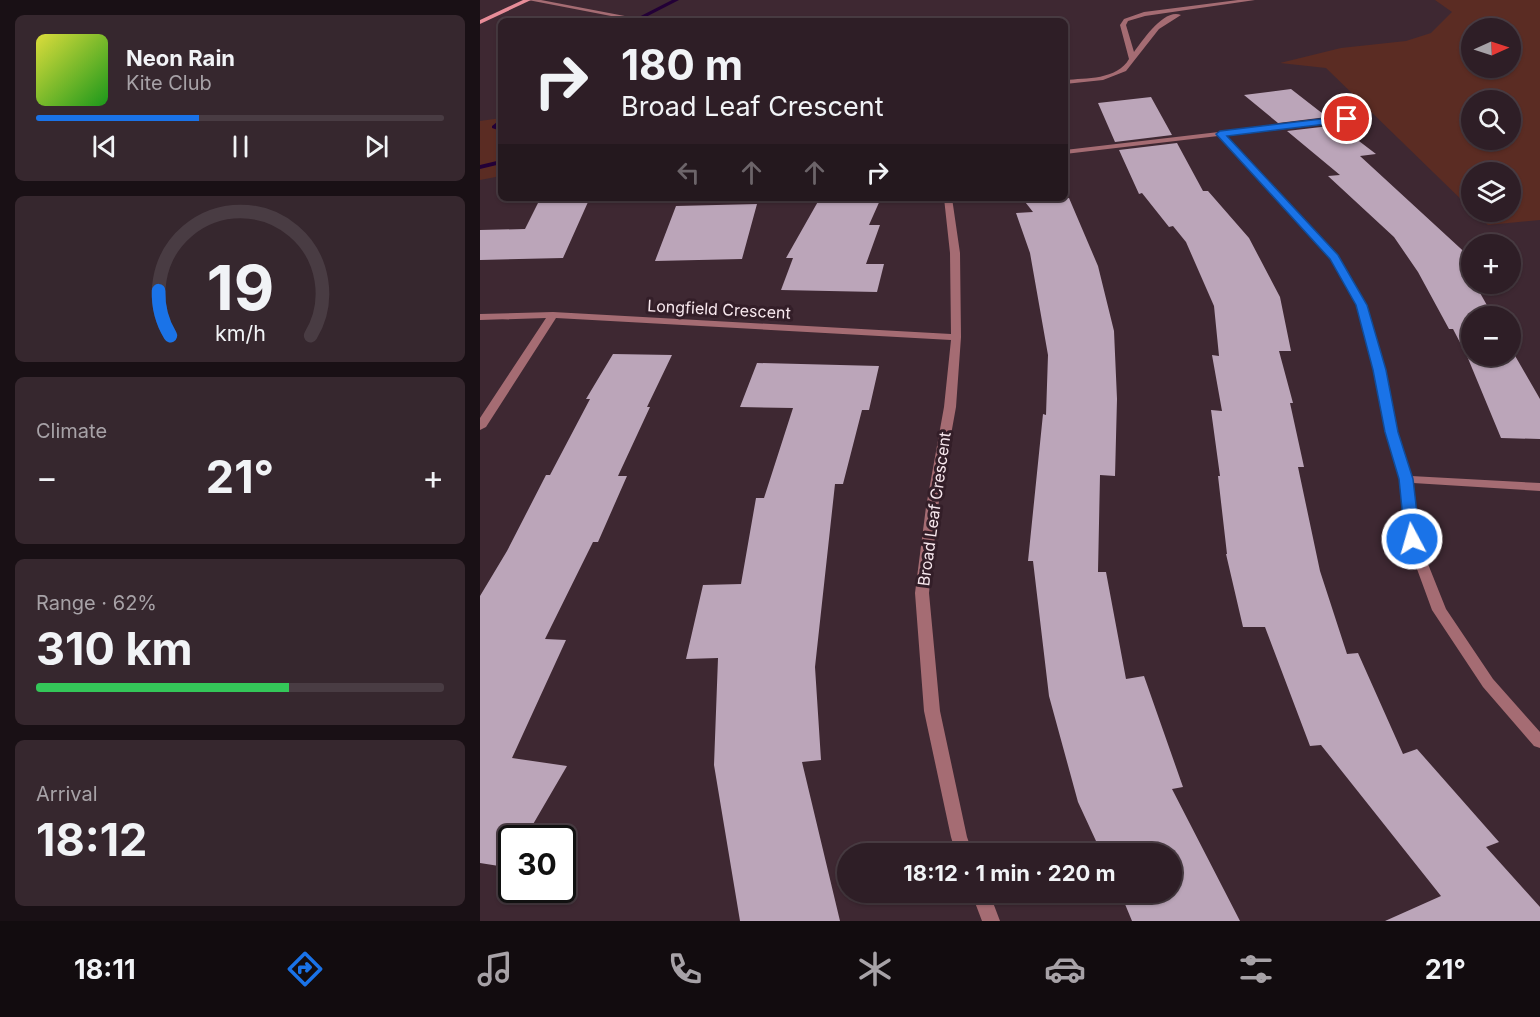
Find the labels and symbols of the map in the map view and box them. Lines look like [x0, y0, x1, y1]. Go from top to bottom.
north arrow [1461, 18, 1521, 78]
pin [1321, 93, 1372, 144]
street label: Longfield Crescent [647, 295, 791, 323]
street label: Broad Leaf Crescent [913, 431, 955, 587]
position arrow [1380, 507, 1444, 571]
speed limit sign: 30 [498, 825, 576, 903]

